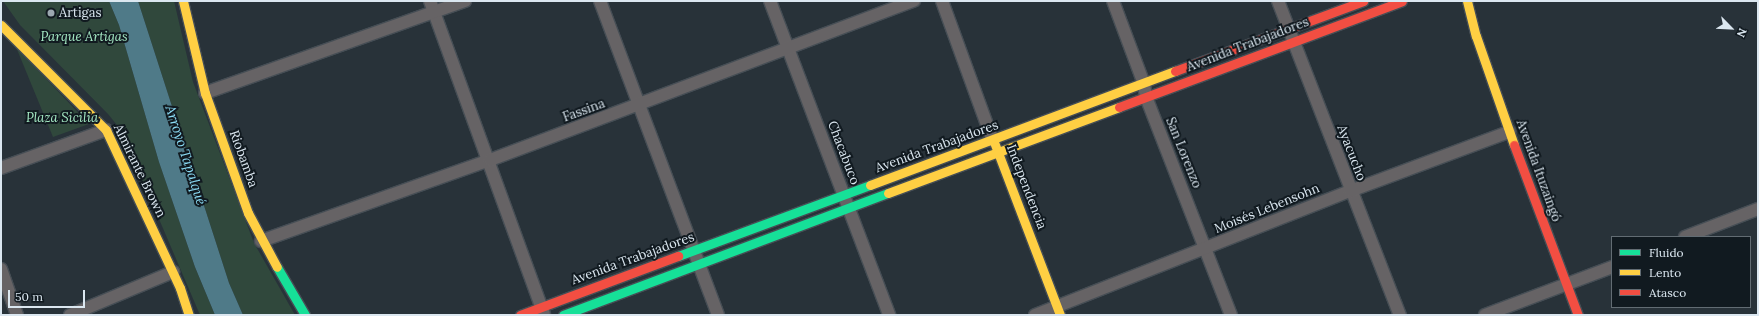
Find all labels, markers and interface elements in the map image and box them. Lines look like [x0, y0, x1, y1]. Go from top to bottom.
place label: Artigas [59, 5, 101, 21]
marker: Artigas [46, 8, 56, 18]
north arrow [1711, 8, 1751, 48]
street label: Avenida Trabajadores [1185, 14, 1311, 76]
text: N [1734, 26, 1750, 40]
park label: Parque Artigas [41, 29, 127, 45]
street label: Fassina [561, 96, 607, 126]
water label: Arroyo Tapalqué [162, 103, 210, 207]
park label: Plaza Sicilia [26, 110, 98, 126]
street label: San Lorenzo [1162, 115, 1204, 191]
street label: Avenida Trabajadores [873, 118, 1001, 176]
street label: Avenida Ituzaingó [1512, 118, 1564, 224]
street label: Chacabuco [824, 119, 862, 187]
street label: Almirante Brown [110, 122, 168, 220]
street label: Ayacucho [1333, 123, 1369, 183]
street label: Riobamba [225, 128, 261, 190]
street label: Independencia [1003, 142, 1049, 232]
street label: Moisés Lebensohn [1212, 181, 1322, 237]
street label: Avenida Trabajadores [569, 230, 697, 288]
legend [1611, 236, 1751, 308]
text: Fluido [1649, 245, 1684, 260]
text: Lento [1649, 265, 1681, 280]
scale bar [10, 282, 87, 308]
text: Atasco [1649, 285, 1686, 300]
text: 50 m [15, 289, 43, 304]

